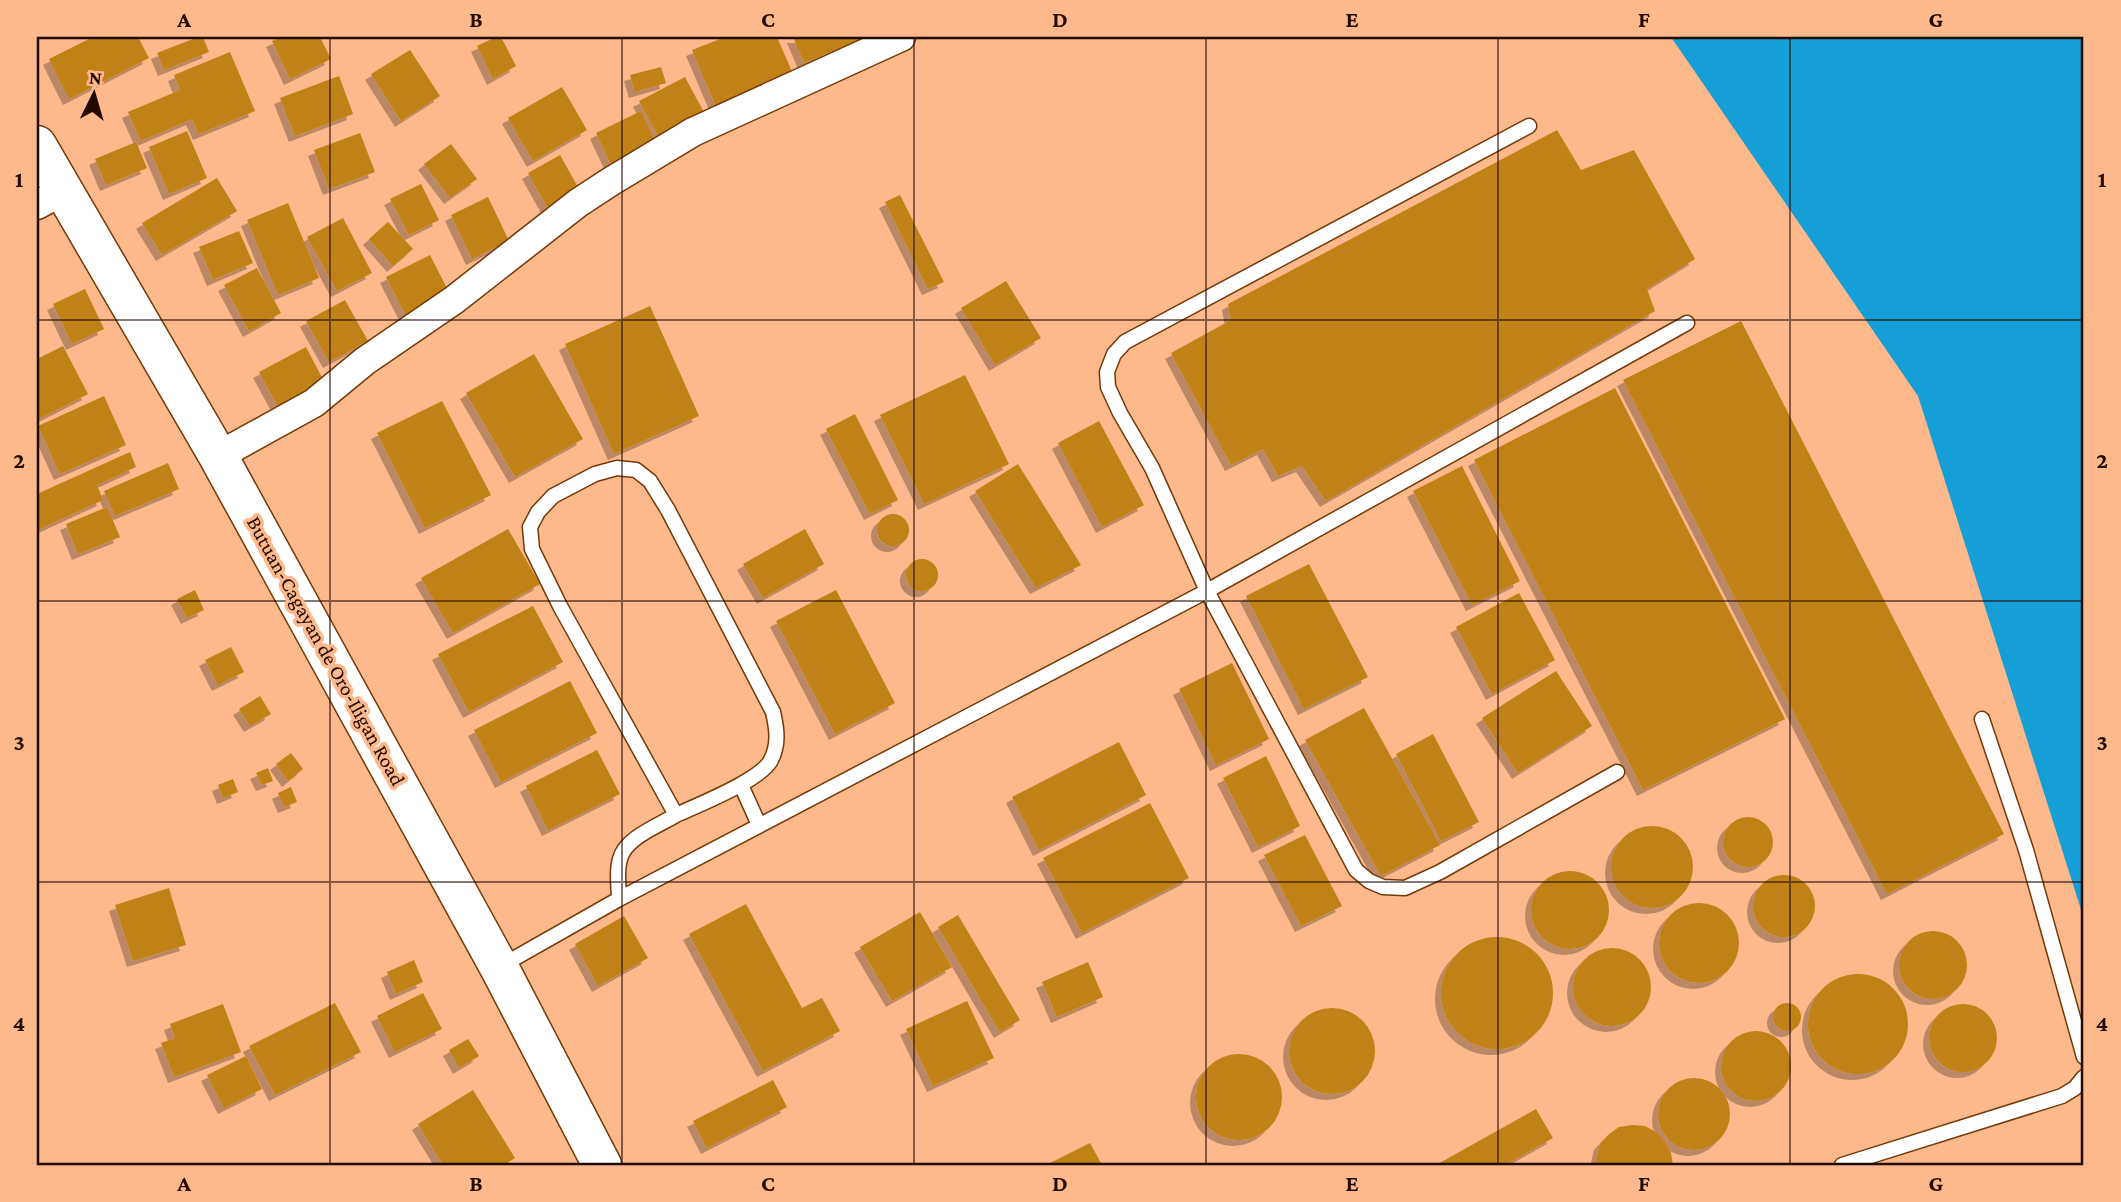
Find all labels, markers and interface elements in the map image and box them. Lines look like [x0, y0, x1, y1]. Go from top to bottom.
text: A [176, 6, 191, 32]
text: B [469, 6, 483, 32]
text: C [761, 6, 775, 32]
text: D [1052, 6, 1068, 32]
text: E [1345, 6, 1359, 32]
text: F [1638, 6, 1650, 32]
text: G [1929, 6, 1944, 32]
north arrow [60, 60, 130, 130]
text: N [88, 67, 103, 89]
text: 1 [15, 166, 24, 192]
text: 1 [2098, 166, 2107, 192]
text: 2 [13, 447, 25, 473]
text: 2 [2096, 447, 2108, 473]
street label: Butuan-Cagayan de Oro-Iligan Road [242, 512, 410, 790]
text: 3 [13, 729, 25, 755]
text: 3 [2096, 729, 2108, 755]
text: 4 [13, 1010, 25, 1036]
text: 4 [2096, 1010, 2108, 1036]
text: A [176, 1170, 191, 1196]
text: B [469, 1170, 483, 1196]
text: C [761, 1170, 775, 1196]
text: D [1052, 1170, 1068, 1196]
text: E [1345, 1170, 1359, 1196]
text: F [1638, 1170, 1650, 1196]
text: G [1929, 1170, 1944, 1196]

